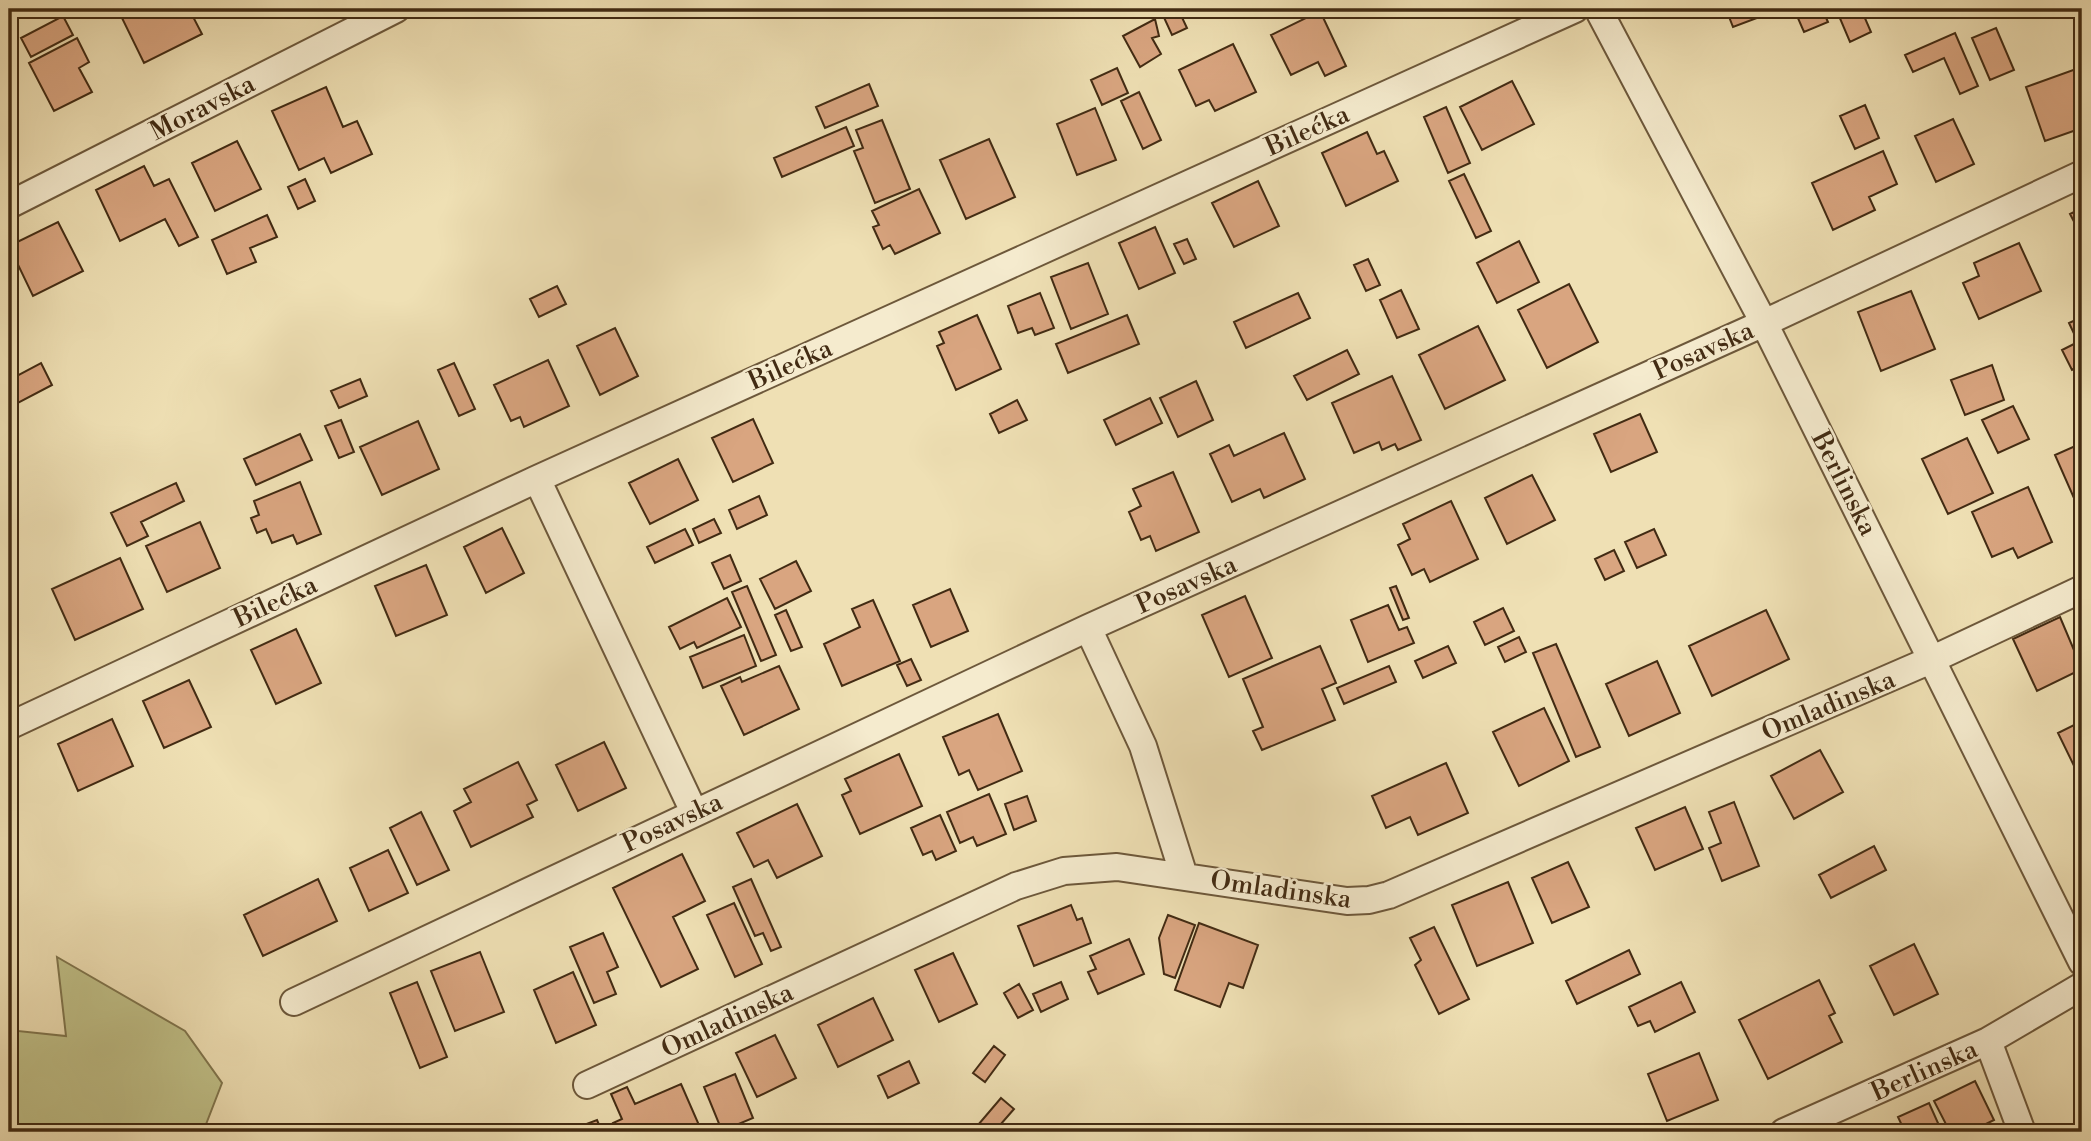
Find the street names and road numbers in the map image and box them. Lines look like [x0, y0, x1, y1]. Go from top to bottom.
street label: Moravska [145, 67, 261, 148]
street label: Bilećka [1260, 98, 1355, 164]
street label: Posavska [1648, 314, 1759, 387]
street label: Bilećka [743, 332, 838, 398]
street label: Berlinska [1804, 425, 1884, 542]
street label: Posavska [1131, 548, 1242, 621]
street label: Bilećka [228, 568, 323, 636]
street label: Omladinska [1757, 663, 1901, 748]
street label: Posavska [617, 785, 728, 860]
street label: Omladinska [1208, 864, 1354, 916]
street label: Omladinska [656, 976, 799, 1065]
street label: Berlinska [1865, 1033, 1983, 1109]

